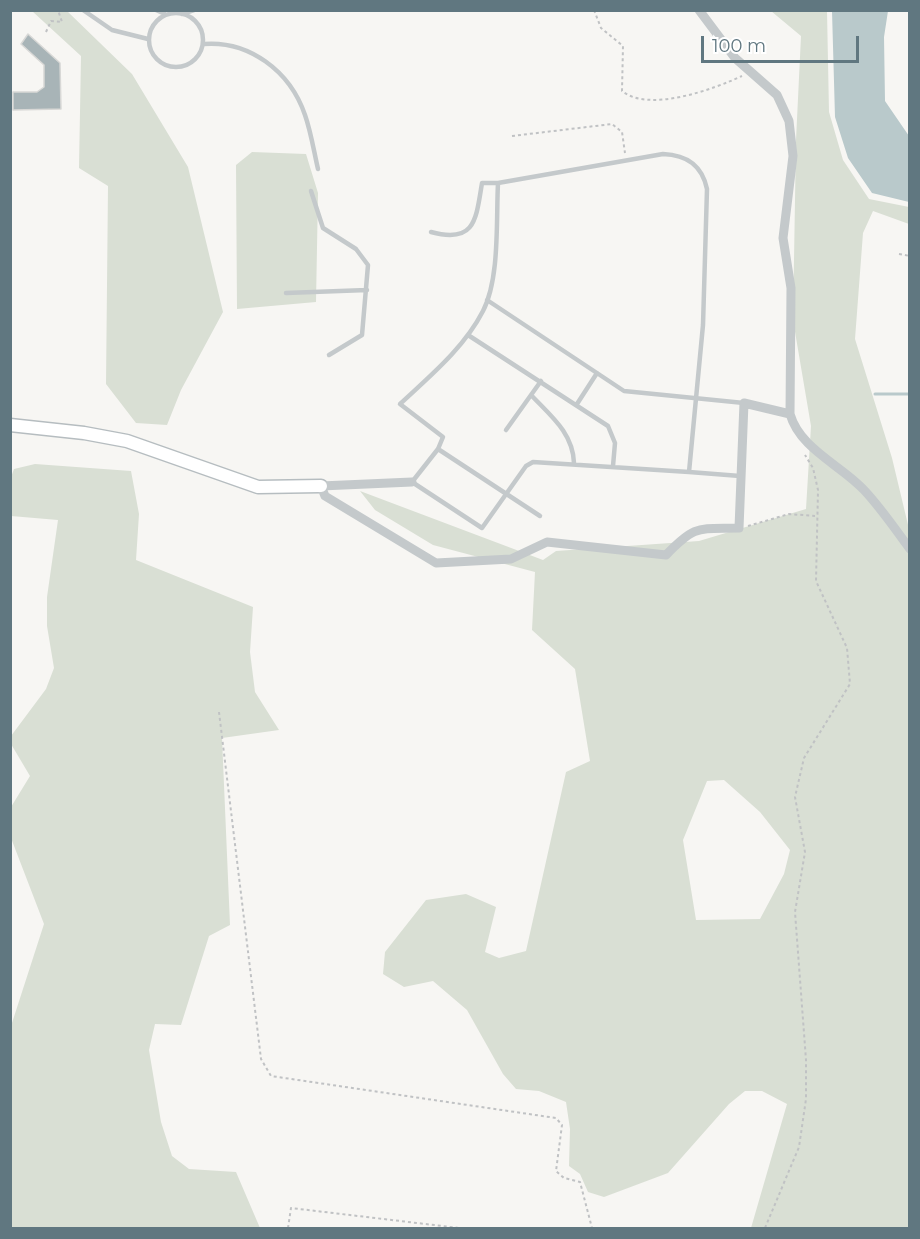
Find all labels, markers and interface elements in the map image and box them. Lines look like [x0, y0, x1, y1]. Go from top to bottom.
scale bar [704, 24, 862, 62]
text: 100 m [712, 35, 766, 57]

